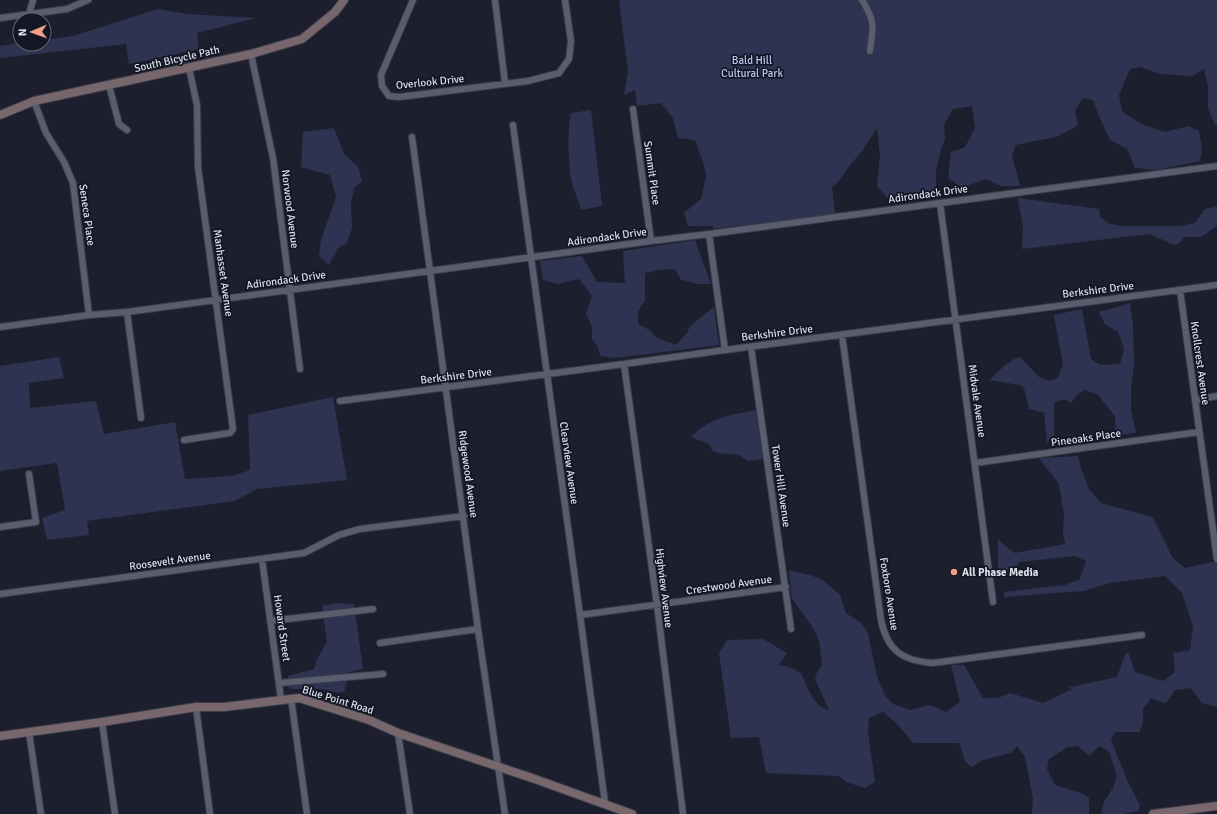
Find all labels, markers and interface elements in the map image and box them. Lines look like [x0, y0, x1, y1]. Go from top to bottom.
north arrow [12, 12, 52, 52]
text: N [16, 28, 29, 36]
street label: South Bicycle Path [133, 43, 221, 75]
park label: Bald Hill Cultural Park [721, 54, 783, 80]
street label: Overlook Drive [395, 72, 465, 92]
street label: Summit Place [641, 140, 663, 206]
street label: Norwood Avenue [279, 169, 301, 249]
street label: Adirondack Drive [887, 182, 969, 206]
street label: Seneca Place [76, 183, 98, 247]
street label: Adirondack Drive [566, 225, 648, 249]
street label: Manhasset Avenue [210, 229, 236, 317]
street label: Adirondack Drive [245, 268, 327, 292]
street label: Berkshire Drive [1062, 279, 1134, 301]
street label: Knollcrest Avenue [1188, 320, 1212, 406]
street label: Berkshire Drive [741, 322, 813, 344]
street label: Midvale Avenue [965, 364, 989, 438]
street label: Berkshire Drive [420, 365, 492, 387]
street label: Clearview Avenue [557, 421, 581, 505]
street label: Pineoaks Place [1050, 427, 1122, 449]
street label: Ridgewood Avenue [455, 429, 481, 519]
street label: Tower Hill Avenue [769, 444, 793, 528]
street label: Highview Avenue [653, 547, 675, 629]
street label: Roosevelt Avenue [128, 549, 212, 573]
street label: Foxboro Avenue [877, 556, 901, 632]
place label: All Phase Media [962, 566, 1039, 579]
marker: All Phase Media [949, 567, 959, 577]
street label: Crestwood Avenue [685, 573, 773, 597]
street label: Howard Street [271, 594, 293, 662]
street label: Blue Point Road [301, 683, 376, 717]

